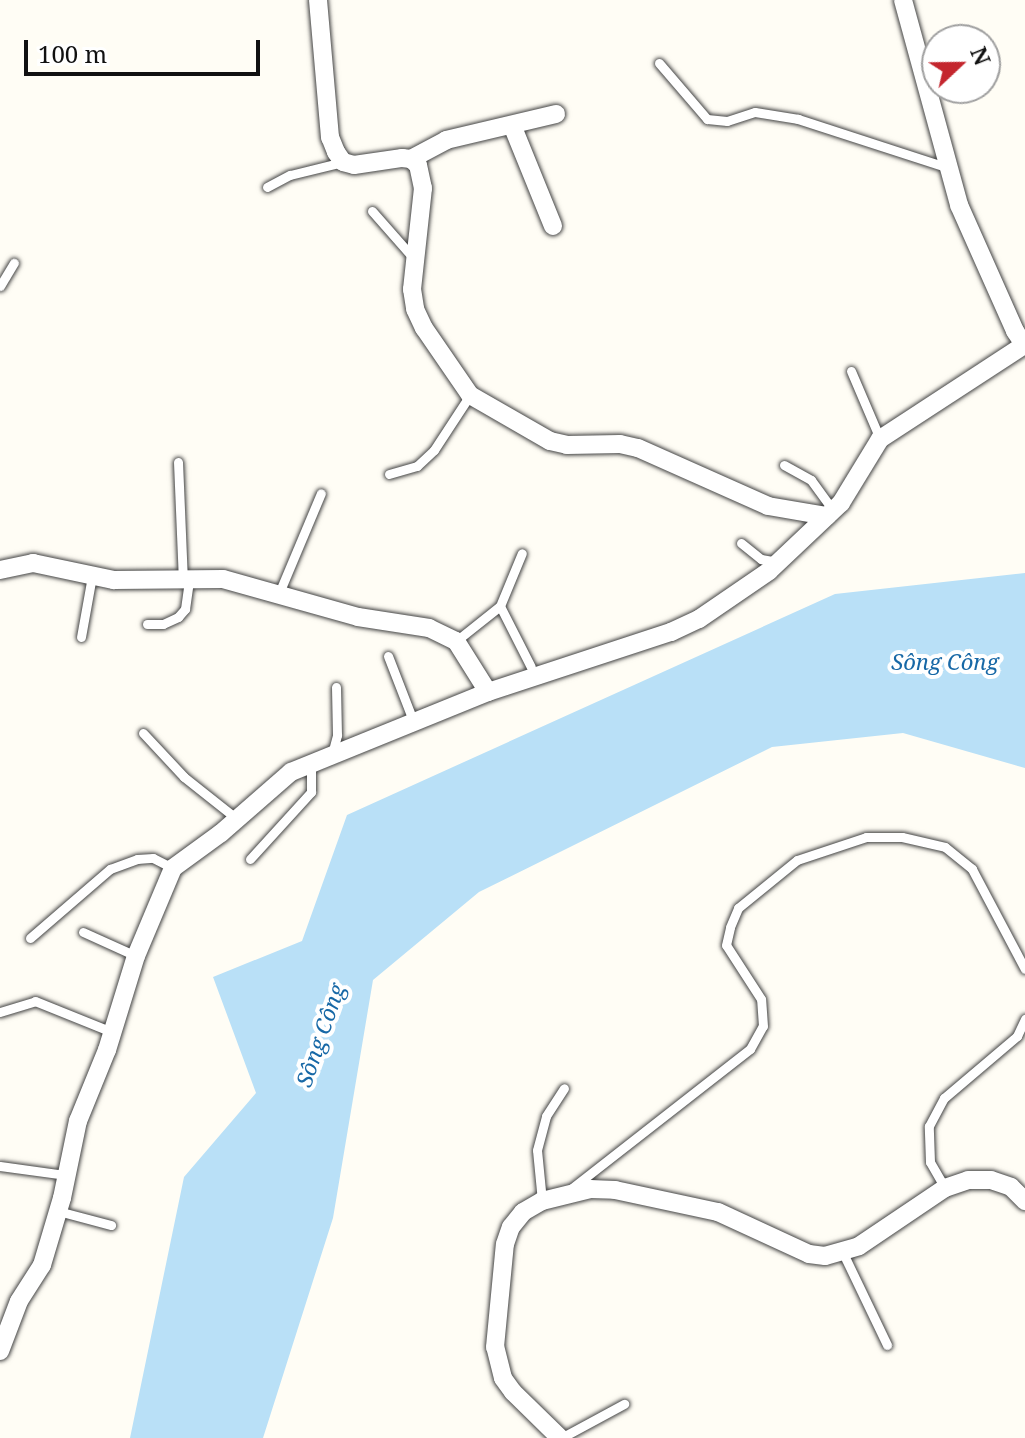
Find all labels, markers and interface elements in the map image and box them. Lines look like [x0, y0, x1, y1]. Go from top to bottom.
scale bar [28, 24, 264, 74]
north arrow [921, 24, 1001, 104]
text: 100 m [38, 37, 107, 70]
text: N [964, 42, 999, 69]
water label: Sông Công [891, 649, 999, 675]
water label: Sông Công [290, 980, 350, 1090]

